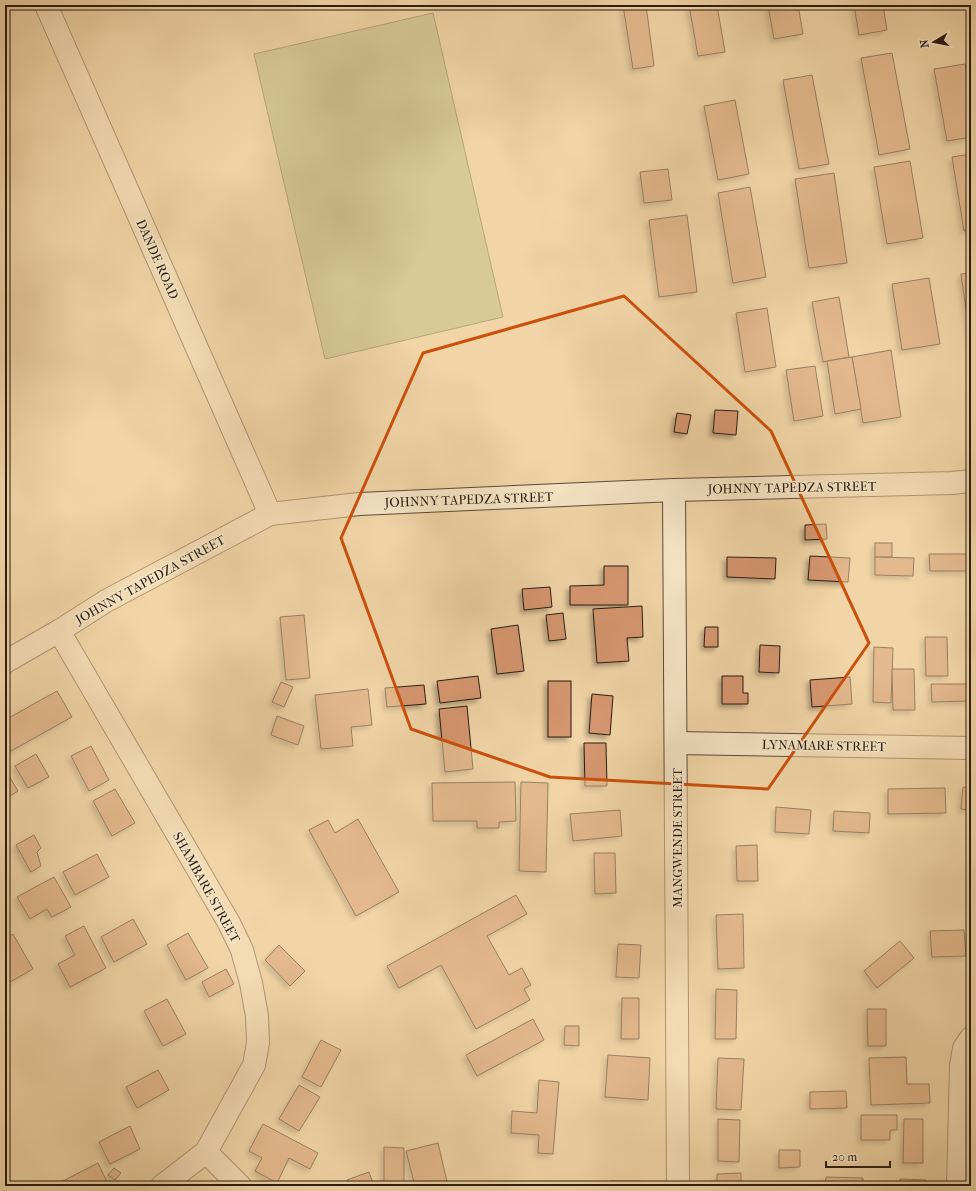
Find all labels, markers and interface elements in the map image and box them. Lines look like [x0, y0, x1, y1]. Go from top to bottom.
north arrow [914, 22, 954, 62]
text: N [917, 38, 932, 49]
street label: DANDE ROAD [133, 217, 182, 302]
street label: JOHNNY TAPEDZA STREET [707, 479, 877, 496]
street label: JOHNNY TAPEDZA STREET [383, 489, 554, 510]
street label: JOHNNY TAPEDZA STREET [72, 532, 228, 627]
street label: LYNAMARE STREET [762, 737, 886, 754]
street label: MANGWENDE STREET [670, 768, 685, 908]
street label: SHAMBARE STREET [170, 829, 243, 945]
scale bar [826, 1143, 890, 1169]
text: 20 m [832, 1150, 857, 1164]

